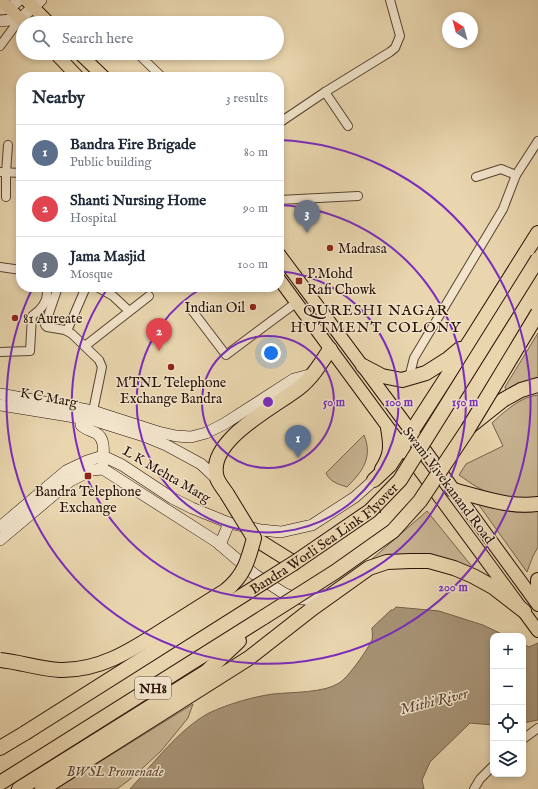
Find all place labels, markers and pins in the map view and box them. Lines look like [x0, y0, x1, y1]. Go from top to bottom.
pin: 3 [294, 200, 320, 233]
place label: Madrasa [338, 240, 388, 258]
marker: Madrasa [325, 243, 335, 253]
place label: P.Mohd Rafi Chowk [307, 265, 377, 299]
marker: P.Mohd Rafi Chowk [294, 276, 304, 286]
place label: Indian Oil [185, 299, 245, 317]
marker: Indian Oil [248, 302, 258, 312]
place label: 81 Aureate [23, 310, 83, 328]
marker: 81 Aureate [10, 313, 20, 323]
pin: 2 [146, 318, 172, 351]
marker: MTNL Telephone Exchange Bandra [166, 362, 176, 372]
place label: MTNL Telephone Exchange Bandra [116, 374, 227, 408]
centre of rings [261, 395, 275, 409]
pin: 1 [285, 425, 311, 458]
marker: Bandra Telephone Exchange [83, 471, 93, 481]
place label: Bandra Telephone Exchange [35, 483, 142, 517]

